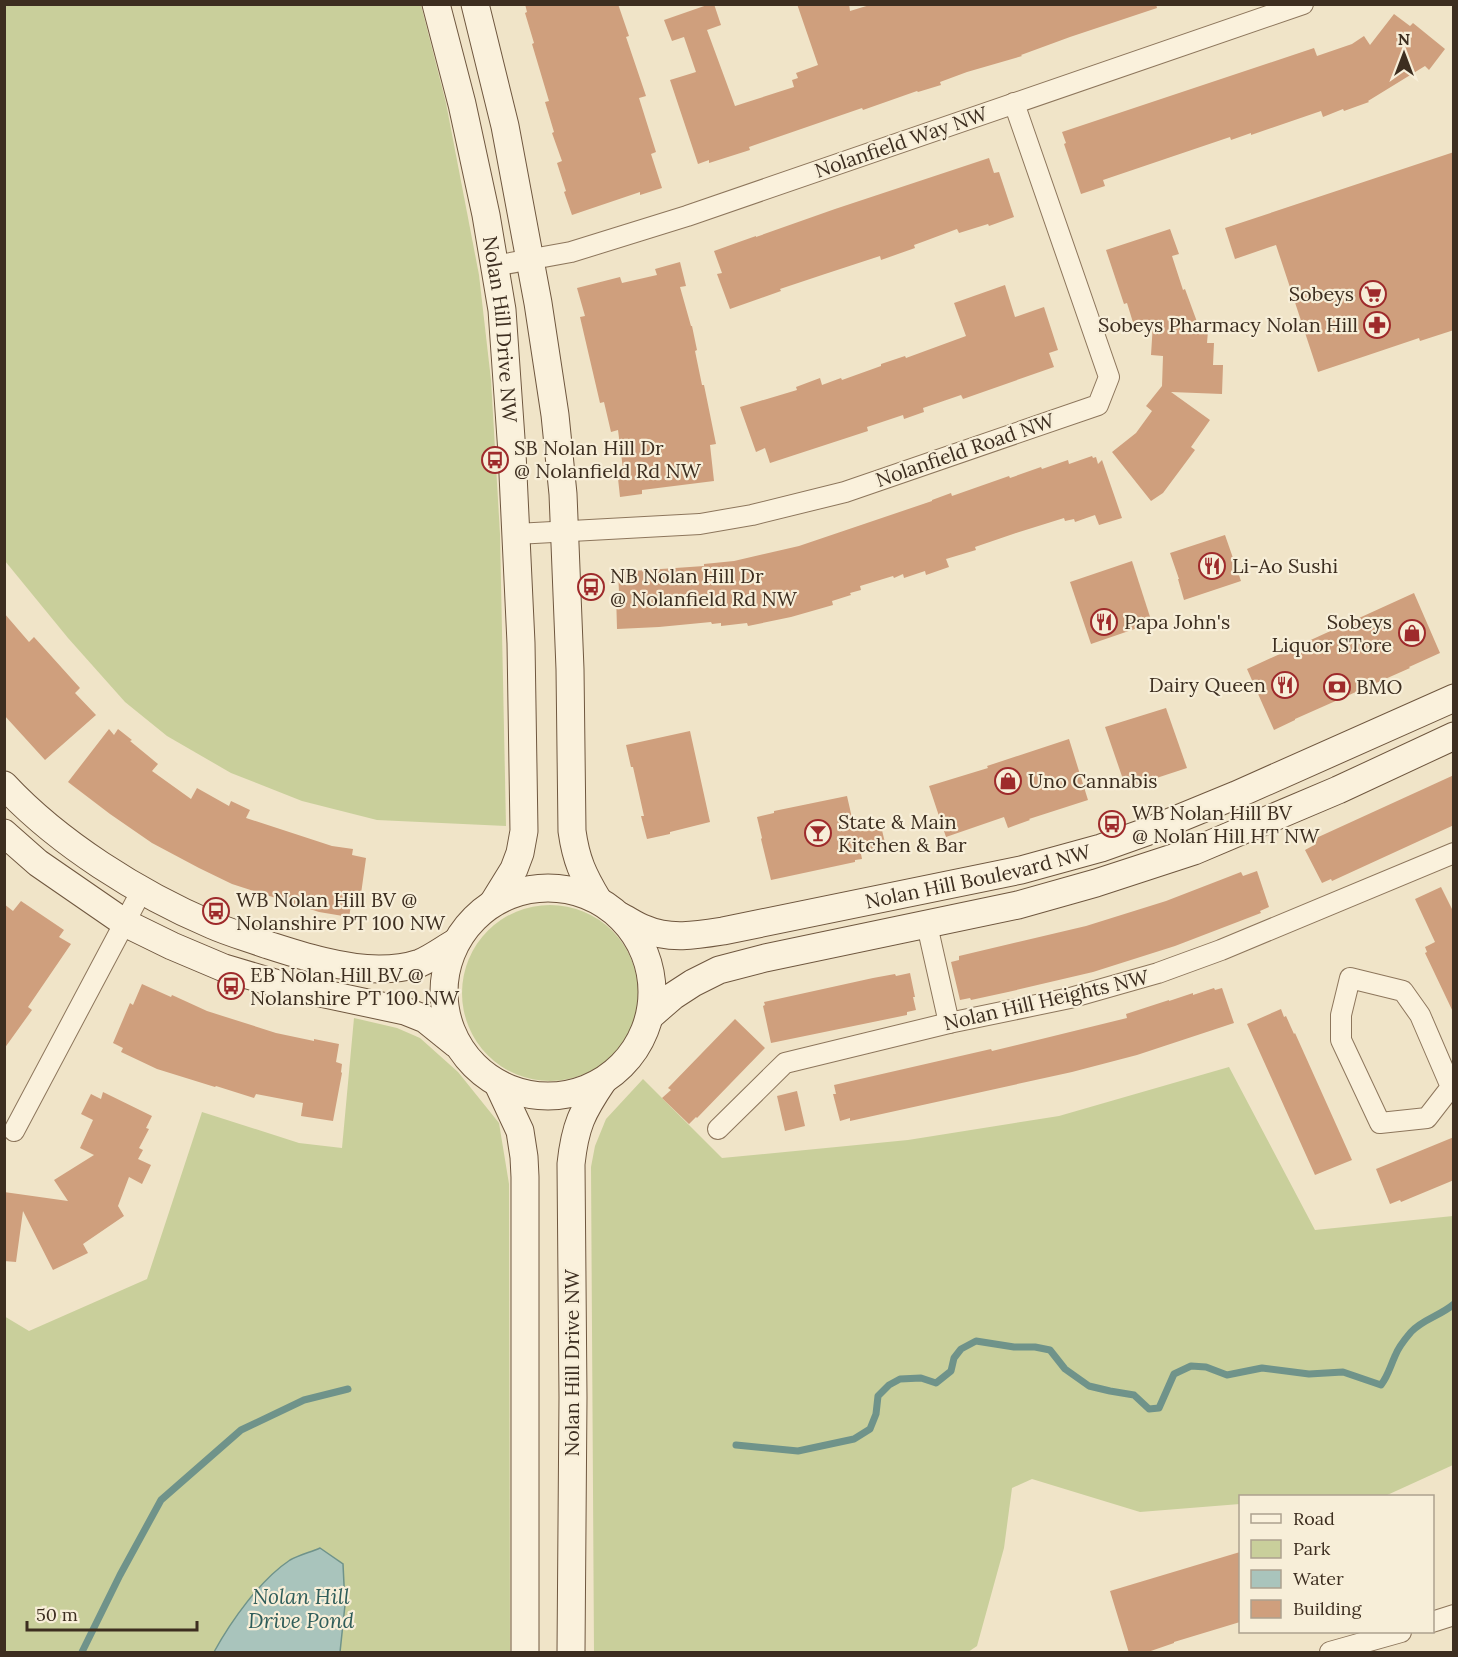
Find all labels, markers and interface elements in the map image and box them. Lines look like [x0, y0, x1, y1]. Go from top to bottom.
north arrow [1374, 24, 1434, 84]
text: N [1398, 29, 1410, 49]
street label: Nolanfield Way NW [811, 100, 991, 183]
street label: Nolan Hill Drive NW [478, 234, 523, 424]
supermarket icon: Sobeys [1358, 279, 1388, 309]
place label: Sobeys [1289, 281, 1354, 306]
pharmacy icon: Sobeys Pharmacy Nolan Hill [1362, 310, 1392, 340]
place label: Sobeys Pharmacy Nolan Hill [1098, 312, 1358, 337]
street label: Nolanfield Road NW [872, 407, 1059, 492]
place label: SB Nolan Hill Dr @ Nolanfield Rd NW [514, 435, 702, 483]
bus stop icon: SB Nolan Hill Dr @ Nolanfield Rd NW [480, 445, 510, 475]
restaurant icon: Li-Ao Sushi [1197, 551, 1227, 581]
place label: Li-Ao Sushi [1232, 553, 1338, 578]
place label: NB Nolan Hill Dr @ Nolanfield Rd NW [610, 563, 798, 611]
bus stop icon: NB Nolan Hill Dr @ Nolanfield Rd NW [576, 572, 606, 602]
restaurant icon: Papa John's [1089, 607, 1119, 637]
place label: Papa John's [1124, 609, 1230, 634]
place label: Sobeys Liquor STore [1272, 609, 1392, 657]
shop icon: Sobeys Liquor STore [1397, 618, 1427, 648]
restaurant icon: Dairy Queen [1270, 670, 1300, 700]
place label: Dairy Queen [1149, 672, 1266, 697]
bank icon: BMO [1322, 672, 1352, 702]
place label: BMO [1356, 674, 1402, 699]
shop icon: Uno Cannabis [993, 766, 1023, 796]
place label: Uno Cannabis [1028, 768, 1158, 793]
place label: WB Nolan Hill BV @ Nolan Hill HT NW [1132, 800, 1320, 848]
place label: State & Main Kitchen & Bar [838, 809, 967, 857]
bus stop icon: WB Nolan Hill BV @ Nolan Hill HT NW [1097, 809, 1127, 839]
bar icon: State & Main Kitchen & Bar [803, 818, 833, 848]
street label: Nolan Hill Boulevard NW [863, 838, 1094, 914]
place label: WB Nolan Hill BV @ Nolanshire PT 100 NW [236, 887, 446, 935]
bus stop icon: WB Nolan Hill BV @ Nolanshire PT 100 NW [201, 896, 231, 926]
place label: EB Nolan Hill BV @ Nolanshire PT 100 NW [250, 962, 460, 1010]
street label: Nolan Hill Heights NW [941, 964, 1152, 1035]
bus stop icon: EB Nolan Hill BV @ Nolanshire PT 100 NW [216, 971, 246, 1001]
street label: Nolan Hill Drive NW [559, 1268, 584, 1457]
legend [1239, 1495, 1434, 1633]
text: Road [1293, 1507, 1335, 1530]
text: Park [1293, 1537, 1331, 1560]
text: Water [1293, 1567, 1344, 1590]
water label: Nolan Hill Drive Pond [248, 1583, 354, 1634]
scale bar [27, 1594, 196, 1632]
text: Building [1293, 1597, 1363, 1620]
text: 50 m [36, 1603, 78, 1626]

